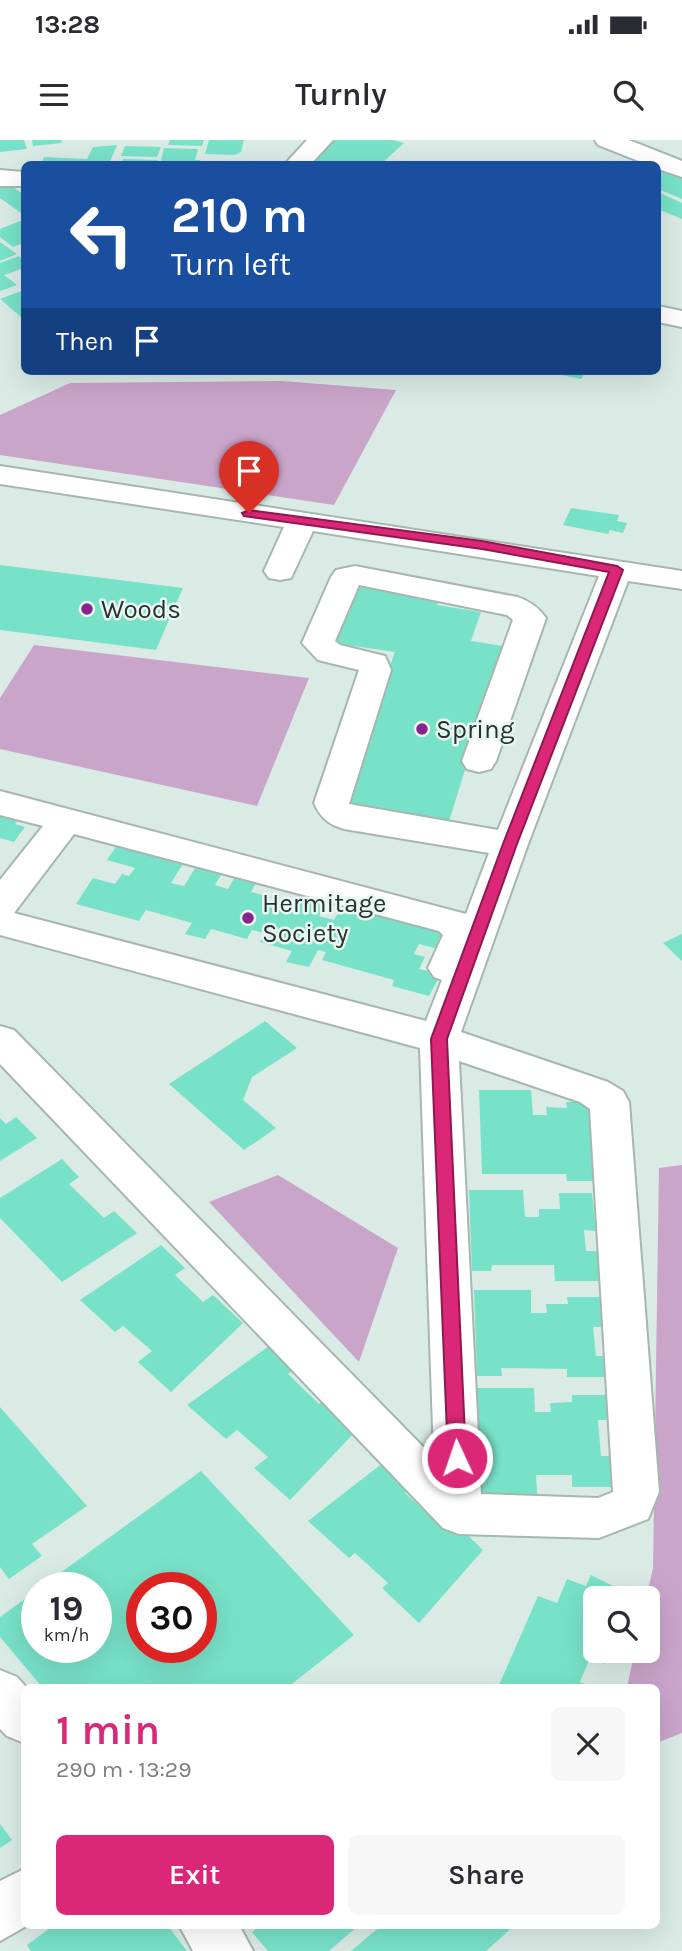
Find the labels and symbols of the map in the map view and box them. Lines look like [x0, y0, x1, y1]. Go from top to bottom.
pin [219, 441, 279, 513]
place label: Woods [101, 594, 181, 625]
marker: Woods [79, 601, 95, 617]
place label: Spring [436, 714, 515, 745]
marker: Spring [414, 721, 430, 737]
place label: Hermitage Society [262, 888, 386, 949]
marker: Hermitage Society [240, 910, 256, 926]
position arrow [420, 1421, 494, 1495]
speed limit sign: 30 [126, 1572, 217, 1663]

